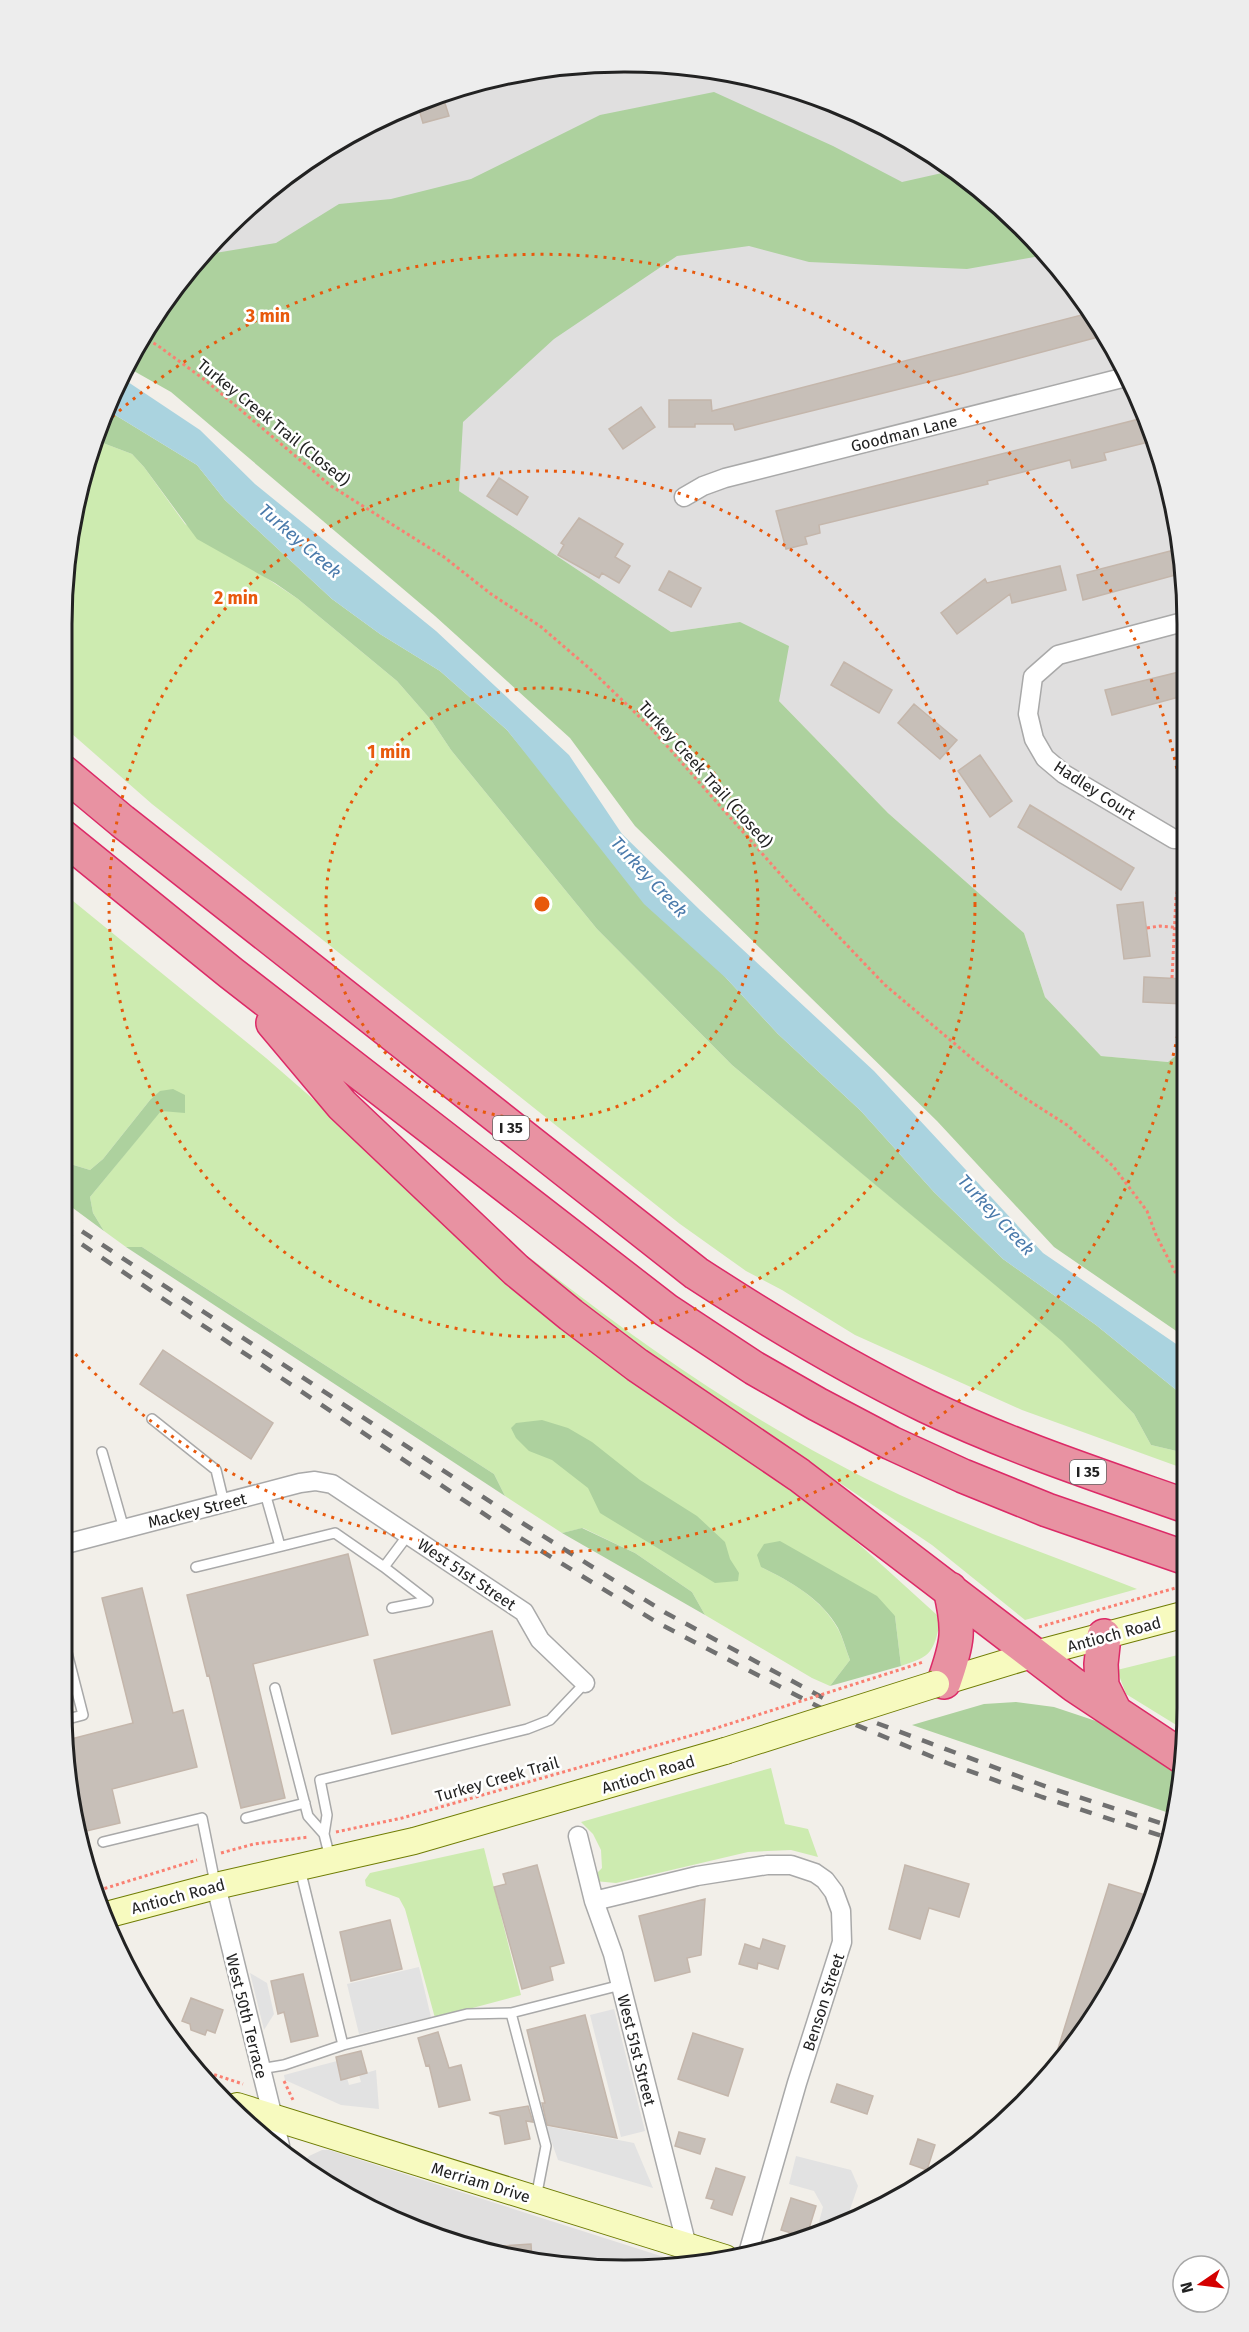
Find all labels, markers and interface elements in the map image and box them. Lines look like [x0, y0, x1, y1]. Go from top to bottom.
text: 3 min [245, 305, 290, 327]
street label: Turkey Creek Trail (Closed) [194, 355, 354, 490]
street label: Goodman Lane [849, 411, 959, 456]
water label: Turkey Creek [254, 499, 346, 583]
text: 2 min [214, 587, 258, 609]
street label: Turkey Creek Trail (Closed) [635, 697, 776, 852]
text: 1 min [367, 741, 411, 763]
street label: Hadley Court [1050, 757, 1139, 824]
water label: Turkey Creek [606, 832, 692, 922]
centre of rings [532, 894, 552, 914]
road number: I 35 [493, 1116, 529, 1140]
water label: Turkey Creek [953, 1170, 1039, 1260]
road number: I 35 [1070, 1460, 1106, 1484]
street label: Mackey Street [146, 1489, 249, 1532]
street label: West 51st Street [414, 1535, 520, 1614]
street label: Antioch Road [1065, 1613, 1163, 1656]
street label: Antioch Road [599, 1751, 697, 1798]
street label: Turkey Creek Trail [433, 1753, 561, 1806]
street label: Antioch Road [129, 1875, 227, 1918]
street label: Benson Street [799, 1951, 848, 2053]
street label: West 50th Terrace [222, 1952, 271, 2081]
street label: West 51st Street [613, 1992, 660, 2108]
street label: Merriam Drive [429, 2158, 533, 2207]
north arrow [1171, 2254, 1231, 2314]
text: N [1176, 2280, 1197, 2295]

